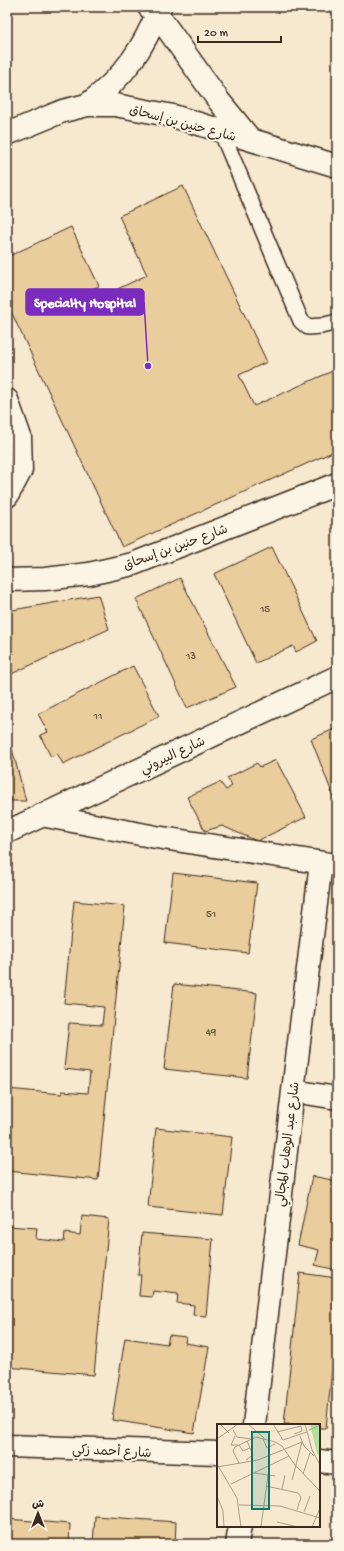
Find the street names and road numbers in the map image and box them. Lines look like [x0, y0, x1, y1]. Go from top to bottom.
street label: شارع حنين بن إسحاق [127, 103, 237, 146]
street label: شارع حنين بن إسحاق [122, 523, 230, 574]
street label: شارع البيروني [138, 735, 209, 780]
street label: شارع عبد الوهاب المجالي [273, 1081, 306, 1208]
street label: شارع أحمد زكي [72, 1441, 152, 1464]

